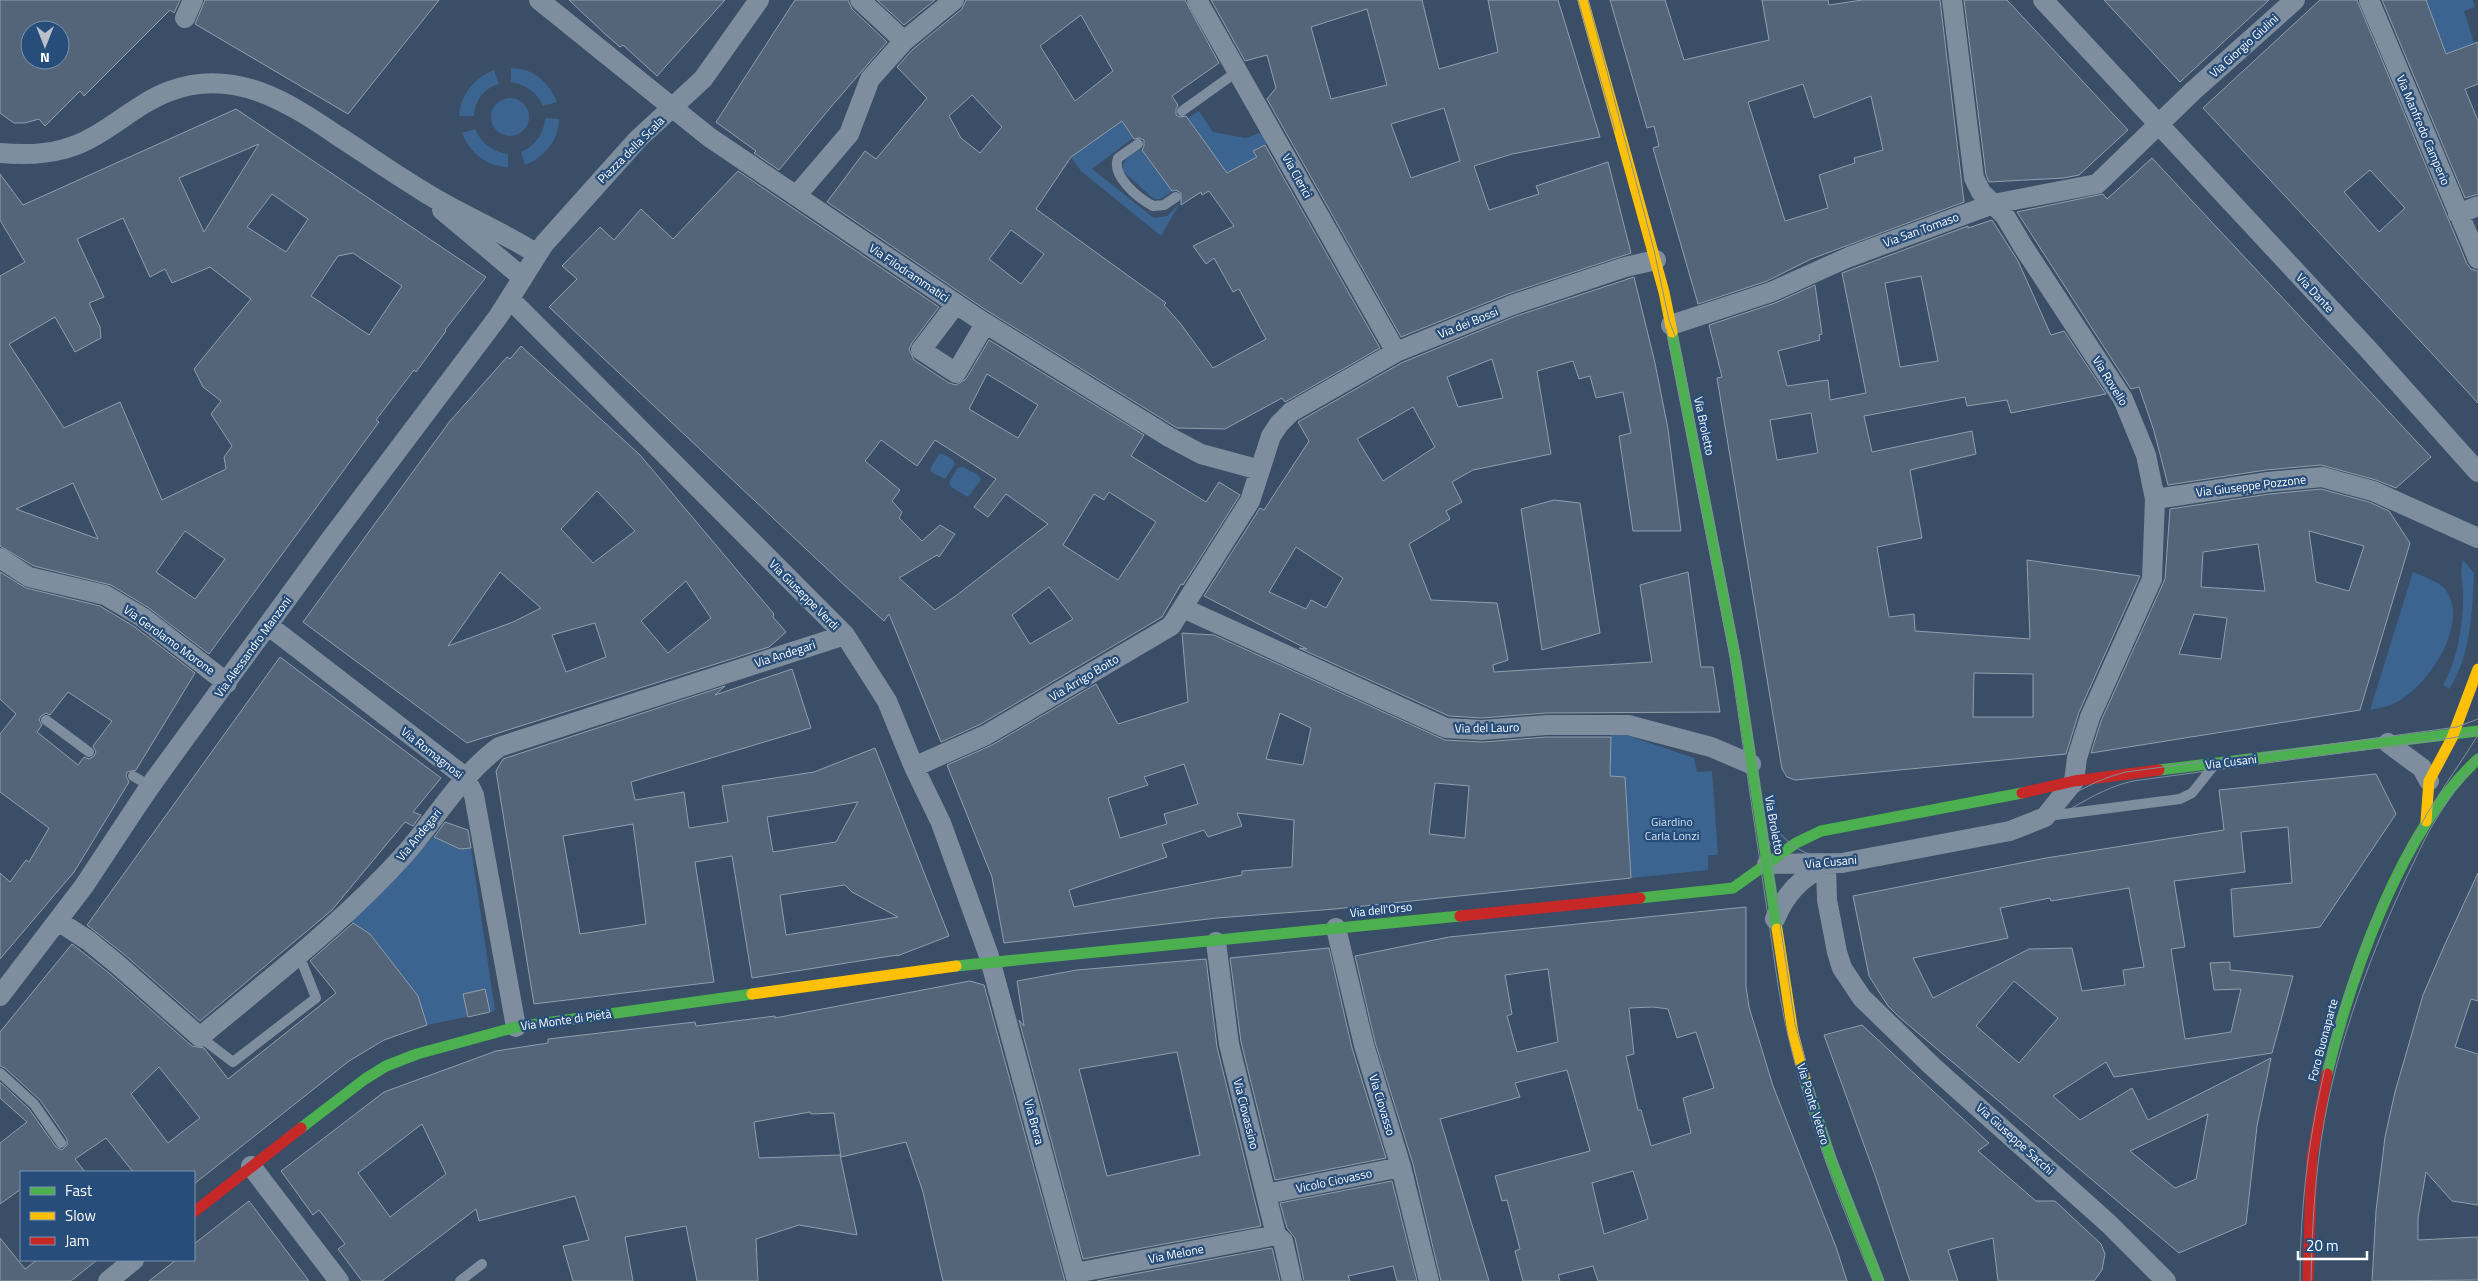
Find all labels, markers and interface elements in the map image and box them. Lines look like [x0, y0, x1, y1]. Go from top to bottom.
street label: Via Giorgio Giulini [2205, 9, 2282, 82]
north arrow [20, 20, 70, 70]
text: N [40, 48, 50, 69]
street label: Via Manfredo Camperio [2392, 72, 2455, 188]
street label: Piazza della Scala [593, 112, 669, 188]
street label: Via Clerici [1277, 150, 1317, 201]
street label: Via San Tomaso [1880, 207, 1961, 252]
street label: Via Filodrammatici [865, 239, 953, 307]
street label: Via Dante [2292, 268, 2339, 317]
street label: Via dei Bossi [1435, 302, 1501, 343]
street label: Via Rovello [2088, 352, 2133, 409]
street label: Via Broletto [1689, 395, 1720, 457]
street label: Via Giuseppe Pozzone [2195, 469, 2307, 502]
street label: Via Giuseppe Verdi [765, 555, 844, 634]
street label: Via Alessandro Manzoni [209, 592, 296, 701]
street label: Via Gerolamo Morone [120, 600, 219, 679]
street label: Via Andegari [752, 635, 818, 672]
street label: Via Arrigo Boito [1045, 649, 1122, 706]
street label: Via del Lauro [1455, 717, 1519, 738]
street label: Via Romagnosi [397, 722, 468, 783]
street label: Via Cusani [2204, 749, 2258, 774]
street label: Via Broletto [1760, 794, 1789, 856]
street label: Via Andegari [391, 804, 446, 865]
park label: Giardino Carla Lonzi [1645, 812, 1699, 845]
street label: Via Cusani [1804, 850, 1858, 873]
street label: Via dell'Orso [1349, 897, 1413, 922]
street label: Foro Buonaparte [2302, 996, 2343, 1083]
street label: Via Monte di Pietà [519, 1004, 613, 1035]
street label: Via Ponte Vetero [1792, 1061, 1835, 1147]
street label: Via Ciovasso [1364, 1072, 1401, 1138]
street label: Via Ciovassino [1229, 1077, 1264, 1151]
street label: Via Brera [1019, 1097, 1050, 1147]
street label: Via Giuseppe Sacchi [1972, 1098, 2059, 1179]
street label: Vicolo Ciovasso [1294, 1163, 1374, 1198]
legend [20, 1171, 195, 1261]
text: Fast [65, 1179, 93, 1202]
text: Slow [65, 1204, 96, 1227]
scale bar [2298, 1228, 2367, 1260]
text: Jam [65, 1229, 89, 1252]
text: 20 m [2306, 1234, 2339, 1257]
street label: Via Melone [1147, 1239, 1205, 1268]

